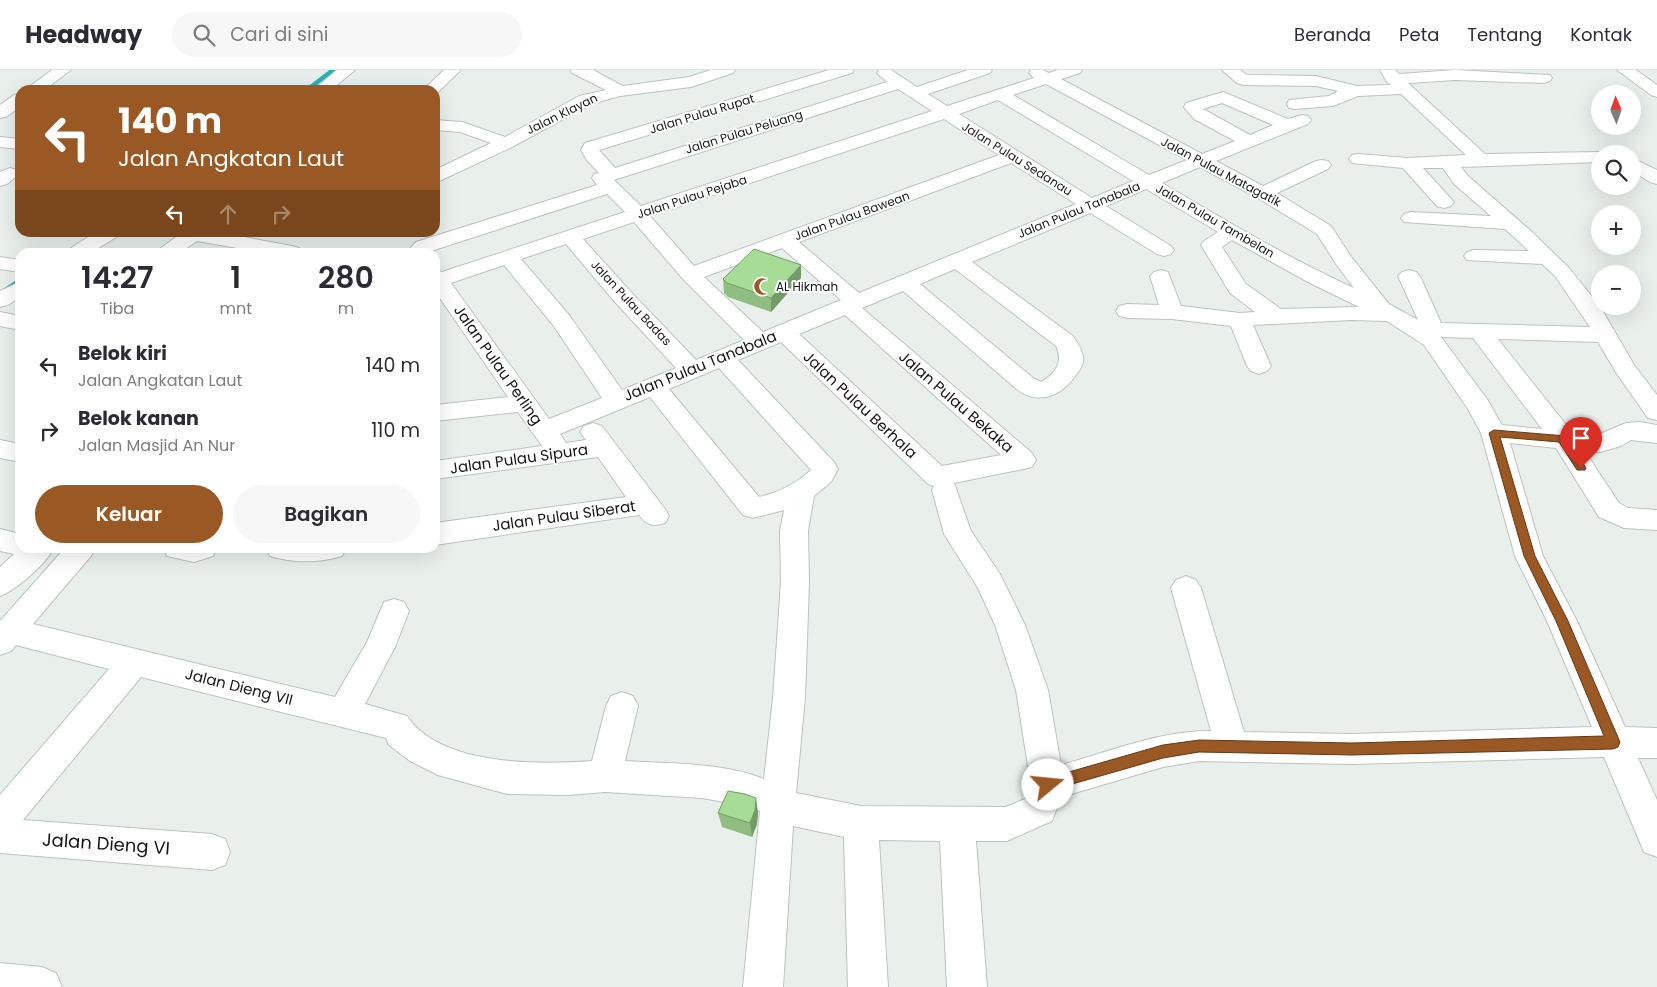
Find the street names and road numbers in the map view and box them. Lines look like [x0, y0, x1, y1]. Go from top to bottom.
street label: Jalan Klayan [523, 89, 600, 138]
street label: Jalan Pulau Rupat [647, 90, 756, 138]
street label: Jalan Pulau Peluang [683, 106, 805, 157]
street label: Jalan Pulau Sedanau [959, 118, 1076, 199]
street label: Jalan Pulau Matagatik [1158, 133, 1285, 211]
street label: Jalan Pulau Pejaba [635, 171, 749, 222]
street label: Jalan Pulau Tanabala [1015, 177, 1143, 242]
street label: Jalan Pulau Tambelan [1153, 180, 1278, 261]
street label: Jalan Pulau Bawean [792, 187, 912, 244]
street label: Jalan Pulau Badas [587, 256, 675, 349]
street label: Jalan Pulau Perling [449, 301, 548, 429]
street label: Jalan Pulau Tanabala [620, 325, 779, 406]
street label: Jalan Pulau Berhala [799, 346, 922, 463]
street label: Jalan Pulau Bekaka [895, 346, 1018, 457]
street label: Jalan Pulau Sipura [449, 438, 589, 479]
street label: Jalan Pulau Siberat [491, 495, 637, 536]
street label: Jalan Dieng VII [183, 663, 295, 710]
street label: Jalan Dieng VI [41, 827, 171, 860]

